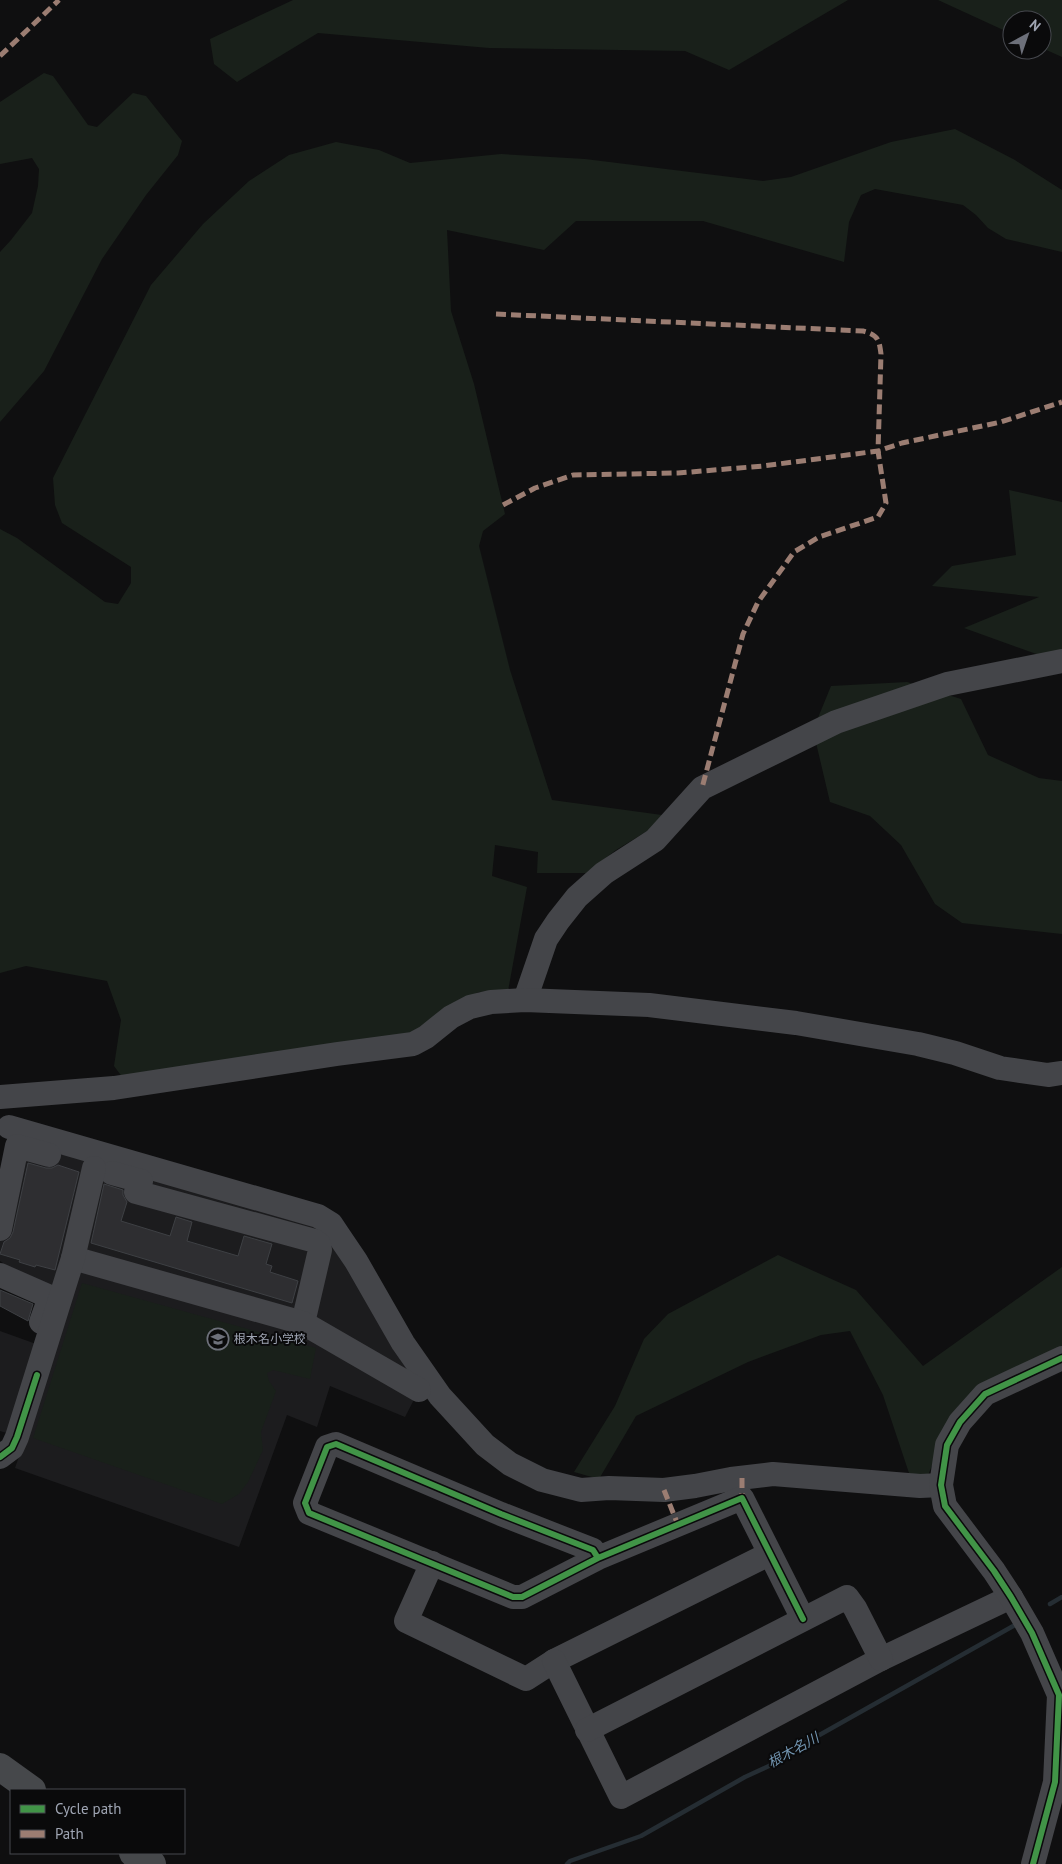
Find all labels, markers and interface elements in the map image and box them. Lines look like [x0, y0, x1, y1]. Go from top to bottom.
north arrow [1002, 10, 1052, 60]
text: N [1026, 15, 1045, 35]
school or university icon: 根木名小学校 [206, 1327, 230, 1351]
place label: 根木名小学校 [234, 1331, 306, 1346]
water label: 根木名川 [764, 1728, 824, 1771]
legend [10, 1789, 185, 1854]
text: Cycle path [55, 1799, 121, 1818]
text: Path [55, 1824, 84, 1843]

